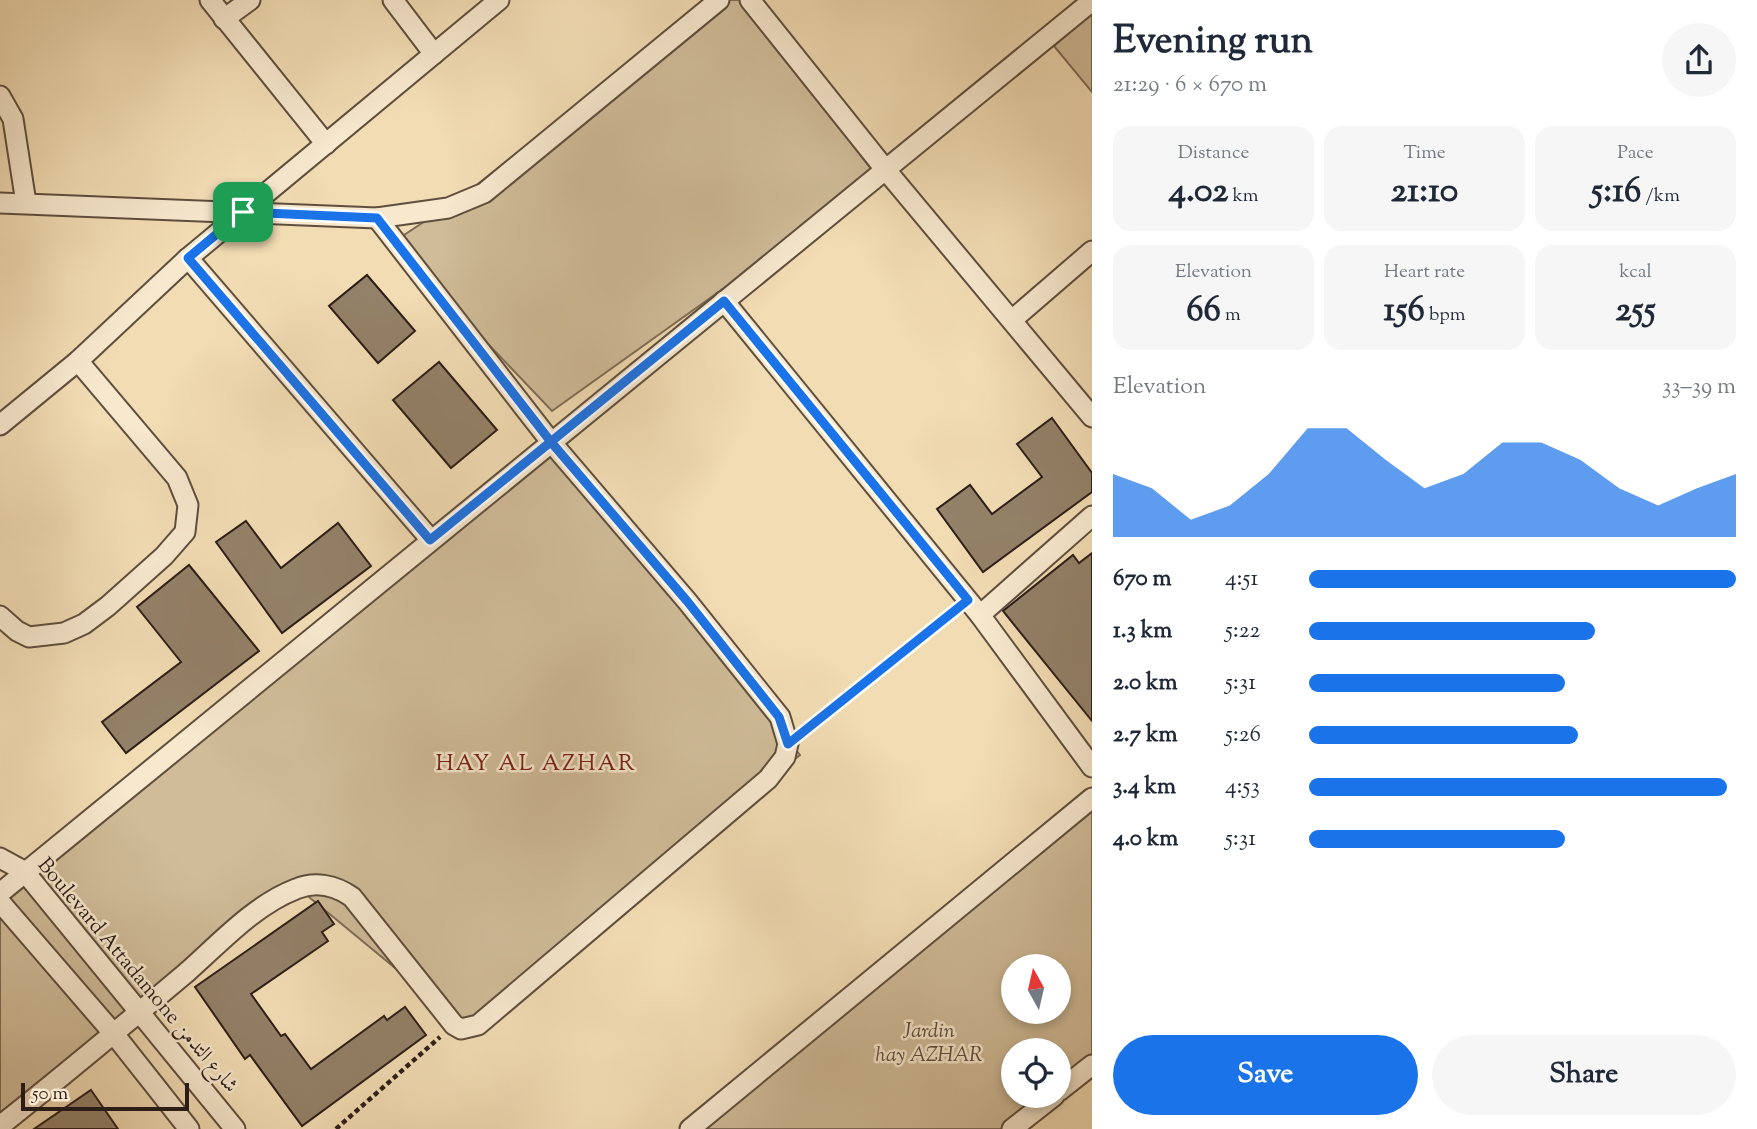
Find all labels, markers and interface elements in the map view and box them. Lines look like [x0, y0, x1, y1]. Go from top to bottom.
text: Evening run [1113, 16, 1313, 70]
button: share [1662, 23, 1736, 97]
text: 21:29 · 6 × 670 m [1113, 69, 1267, 102]
text: Distance [1178, 140, 1249, 167]
text: Time [1403, 140, 1446, 167]
text: Pace [1617, 140, 1654, 167]
text: 4.02 [1168, 167, 1228, 218]
text: 21:10 [1391, 167, 1458, 218]
text: 5:16 [1591, 167, 1641, 218]
pin [213, 182, 273, 242]
text: km [1228, 183, 1259, 210]
text: /km [1641, 183, 1680, 210]
icon: arrive [224, 193, 262, 231]
text: Elevation [1175, 259, 1252, 286]
text: Heart rate [1384, 259, 1465, 286]
text: kcal [1619, 259, 1652, 286]
text: 66 [1186, 286, 1221, 337]
text: 156 [1384, 286, 1425, 337]
text: 255 [1615, 286, 1656, 337]
text: m [1221, 302, 1241, 329]
text: bpm [1425, 302, 1465, 329]
text: Elevation [1113, 371, 1206, 404]
text: 33–39 m [1662, 371, 1736, 404]
text: 670 m [1113, 563, 1172, 596]
text: 4:51 [1225, 563, 1258, 596]
text: 1.3 km [1113, 615, 1172, 648]
text: 5:22 [1225, 615, 1260, 648]
text: 2.0 km [1113, 667, 1178, 700]
text: 5:31 [1225, 667, 1256, 700]
text: 2.7 km [1113, 719, 1178, 752]
text: 5:26 [1225, 719, 1261, 752]
district label: HAY AL AZHAR [435, 748, 637, 781]
text: 3.4 km [1113, 771, 1176, 804]
text: 4:53 [1225, 771, 1260, 804]
text: 4.0 km [1113, 823, 1178, 856]
text: 5:31 [1225, 823, 1256, 856]
street label: Boulevard Attadamone شارع التدمن [29, 852, 245, 1101]
north arrow [1001, 954, 1071, 1024]
map controls [1001, 954, 1071, 1108]
park label: Jardin hay AZHAR [876, 1017, 982, 1071]
button: Save [1113, 1035, 1418, 1115]
button: Share [1432, 1035, 1736, 1115]
button: locate [1001, 1038, 1071, 1108]
scale bar [21, 1080, 189, 1112]
text: 50 m [32, 1081, 68, 1108]

